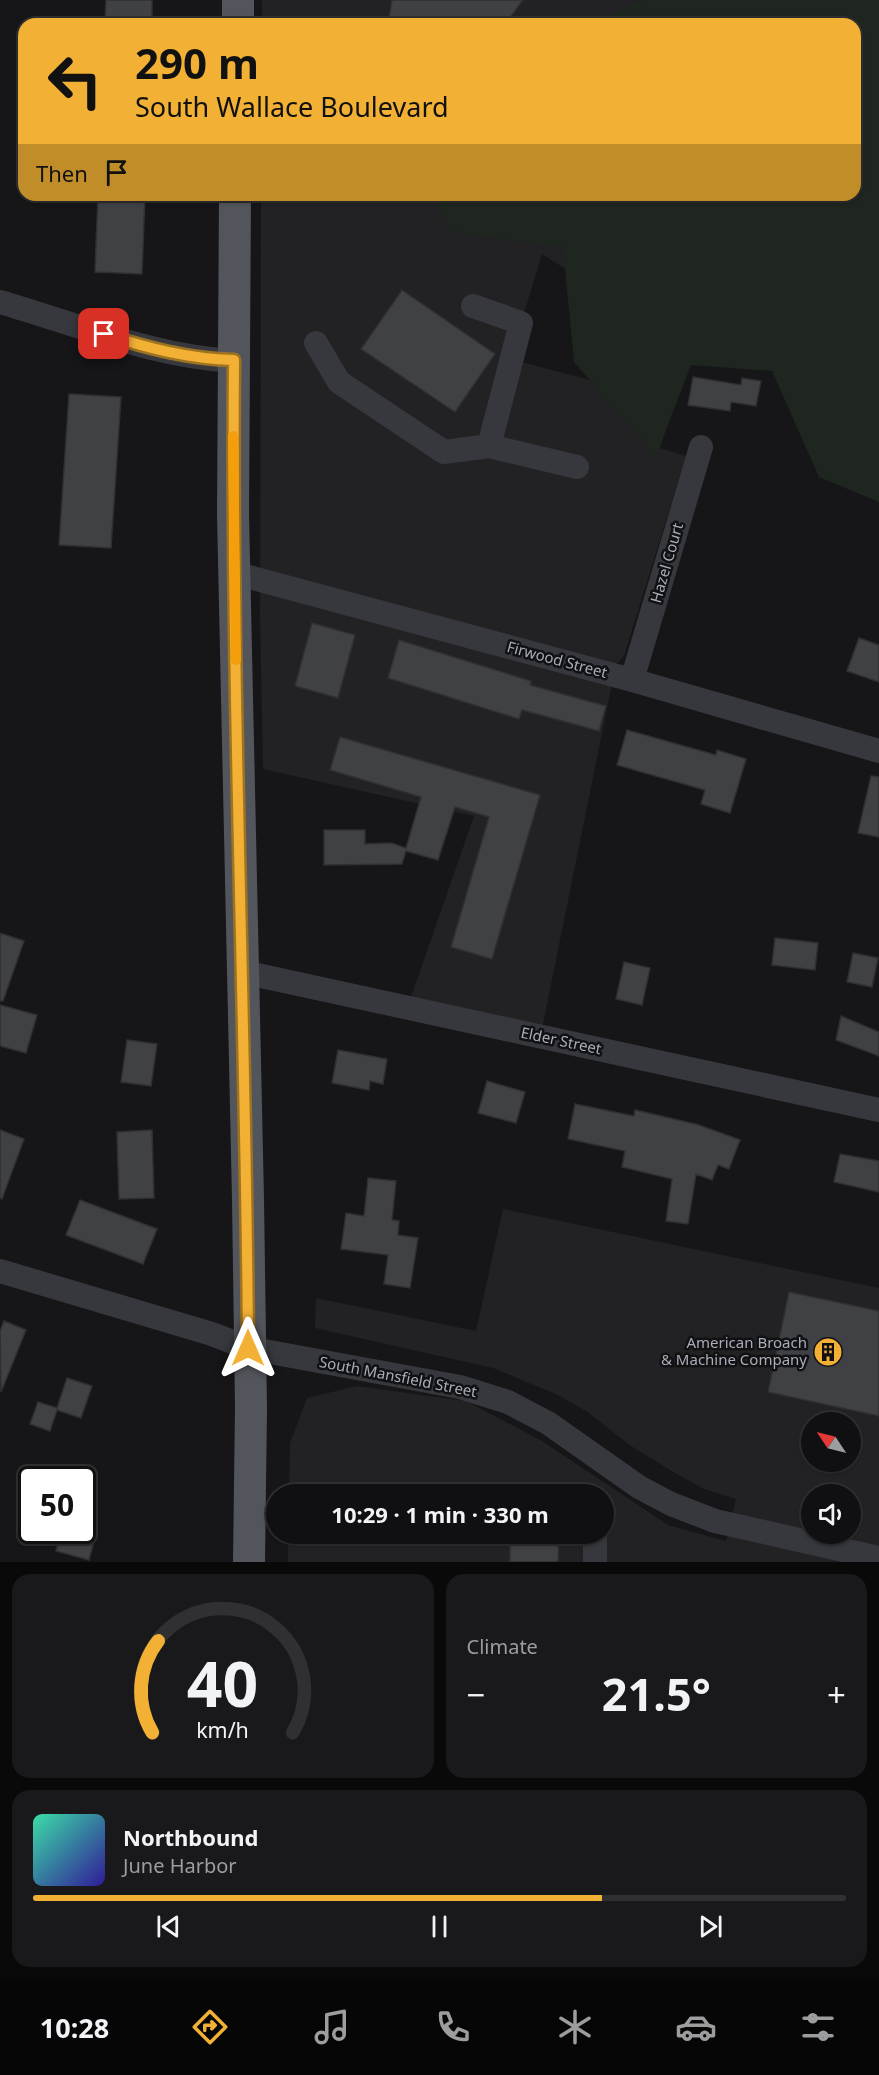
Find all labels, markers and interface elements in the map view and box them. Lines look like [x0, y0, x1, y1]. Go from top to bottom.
text: 290 m [135, 34, 259, 91]
icon: left [36, 42, 114, 120]
text: South Wallace Boulevard [135, 88, 449, 125]
icon: arrive [100, 156, 133, 189]
text: Then [36, 158, 88, 188]
pin [78, 308, 129, 359]
icon: arrive [87, 317, 120, 350]
street label: Hazel Court [645, 520, 687, 605]
street label: Firwood Street [505, 636, 610, 682]
street label: Elder Street [519, 1022, 604, 1058]
position arrow [216, 1316, 280, 1380]
place label: American Broach & Machine Company [661, 1332, 807, 1369]
building icon: American Broach & Machine Company [812, 1336, 844, 1368]
street label: South Mansfield Street [318, 1351, 479, 1401]
north arrow [801, 1412, 861, 1472]
map controls [801, 1412, 861, 1544]
speed limit sign: 50 [18, 1466, 96, 1544]
button: sound [801, 1484, 861, 1544]
text: 10:29 · 1 min · 330 m [331, 1499, 549, 1529]
text: Climate [467, 1633, 538, 1660]
text: 40 [187, 1640, 258, 1725]
text: 21.5° [602, 1663, 711, 1724]
text: − [467, 1672, 485, 1717]
text: + [827, 1672, 846, 1717]
text: km/h [196, 1715, 249, 1744]
text: Northbound [123, 1822, 258, 1852]
text: June Harbor [123, 1852, 237, 1879]
icon: previous [152, 1910, 185, 1943]
icon: pause [423, 1910, 456, 1943]
icon: next [694, 1910, 727, 1943]
icon: directions [189, 2006, 231, 2048]
icon: music [311, 2006, 353, 2048]
icon: phone [432, 2006, 474, 2048]
icon: climate [554, 2006, 596, 2048]
icon: car [675, 2006, 717, 2048]
icon: filters [797, 2006, 839, 2048]
text: 10:28 [40, 2009, 109, 2046]

